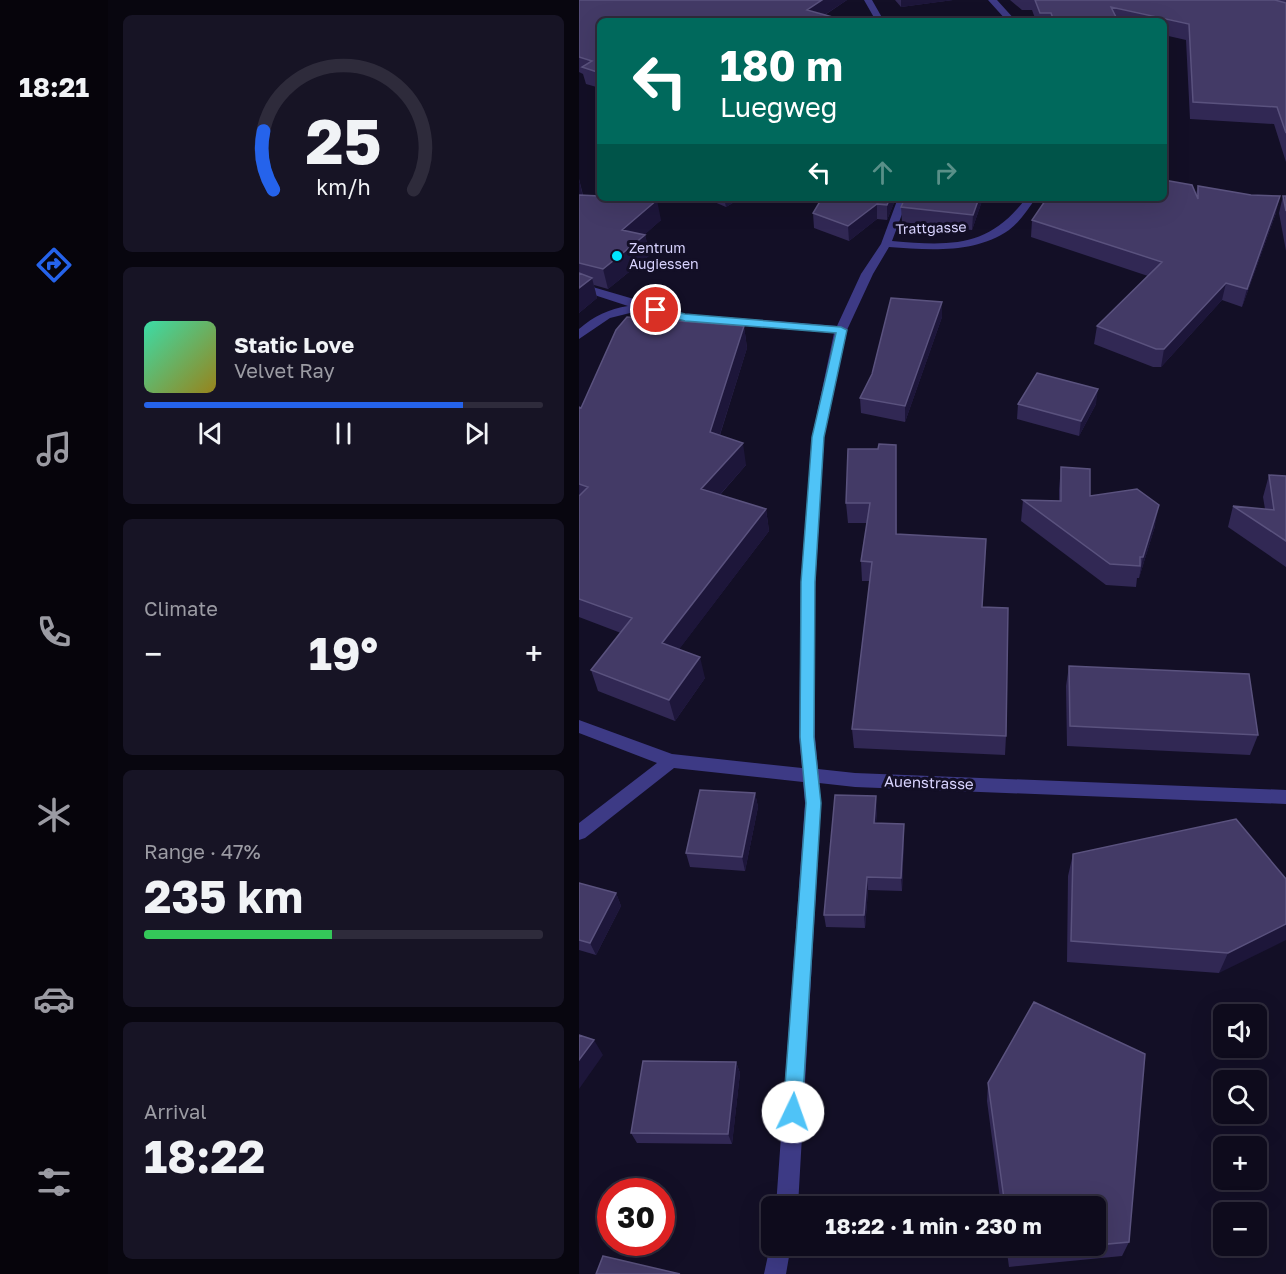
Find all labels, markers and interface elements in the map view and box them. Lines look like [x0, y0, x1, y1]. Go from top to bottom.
text: 180 m [720, 40, 843, 90]
icon: left [621, 42, 699, 120]
text: 18:21 [19, 71, 89, 103]
text: Luegweg [720, 91, 837, 123]
text: 25 [305, 104, 382, 179]
icon: left [803, 156, 836, 189]
icon: ahead [866, 156, 899, 189]
icon: right [929, 156, 962, 189]
text: km/h [316, 175, 371, 201]
street label: Trattgasse [895, 218, 967, 237]
place label: Zentrum Augiessen [629, 239, 699, 272]
icon: directions [33, 244, 75, 286]
marker: Zentrum Augiessen [610, 249, 624, 263]
pin [630, 284, 681, 335]
icon: arrive [639, 293, 672, 326]
text: Static Love [234, 331, 354, 358]
text: Velvet Ray [234, 358, 335, 382]
icon: previous [194, 417, 227, 450]
icon: pause [327, 417, 360, 450]
icon: next [460, 417, 493, 450]
icon: music [33, 428, 75, 470]
text: Climate [144, 596, 218, 620]
icon: phone [33, 611, 75, 653]
text: 19° [309, 626, 378, 680]
text: − [144, 634, 162, 673]
text: + [525, 634, 543, 673]
street label: Auenstrasse [884, 771, 974, 793]
icon: climate [33, 794, 75, 836]
text: Range · 47% [144, 839, 261, 863]
text: 235 km [144, 869, 303, 923]
icon: car [33, 978, 75, 1020]
map controls [1213, 1004, 1267, 1256]
button: sound [1213, 1004, 1267, 1058]
button: search [1213, 1070, 1267, 1124]
position arrow [761, 1080, 825, 1144]
text: Arrival [144, 1099, 207, 1123]
text: 18:22 [144, 1129, 265, 1183]
button: + [1213, 1136, 1267, 1190]
icon: filters [33, 1161, 75, 1203]
speed limit sign: 30 [597, 1178, 675, 1256]
button: − [1213, 1202, 1267, 1256]
text: 18:22 · 1 min · 230 m [825, 1212, 1042, 1239]

